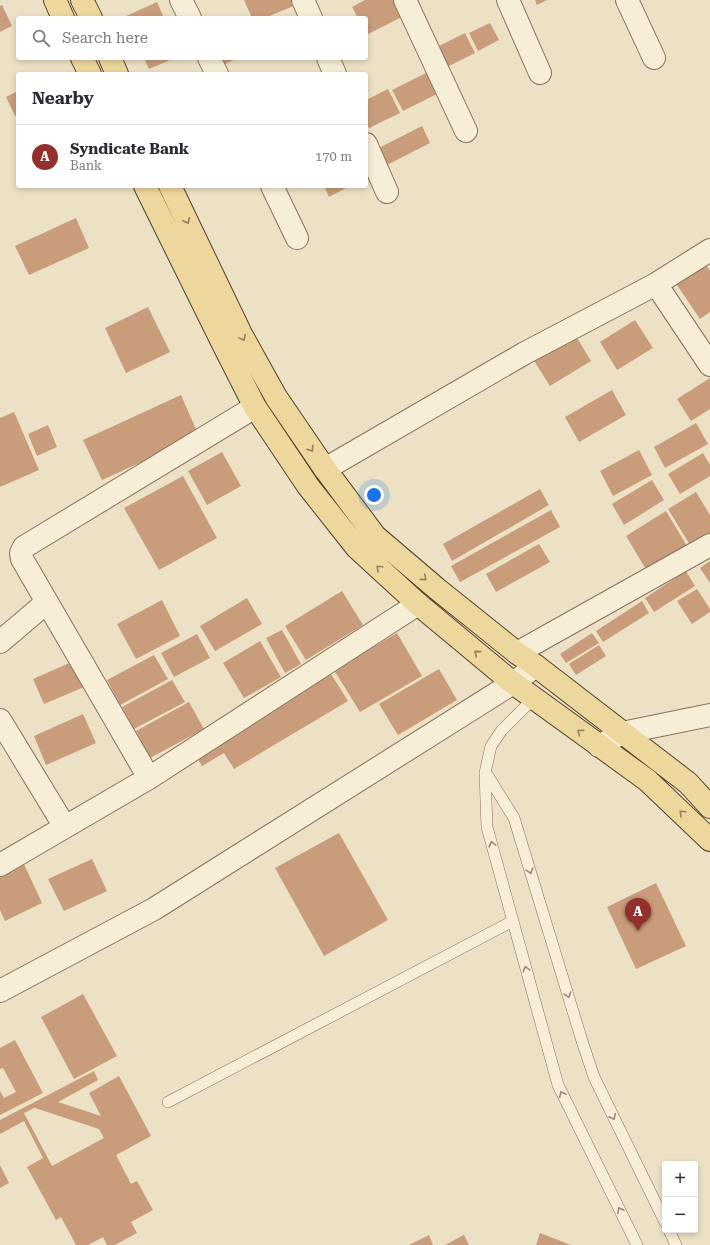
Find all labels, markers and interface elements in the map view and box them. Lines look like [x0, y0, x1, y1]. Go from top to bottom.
search box [16, 16, 368, 60]
icon: search [30, 27, 52, 49]
text: Search here [62, 29, 148, 47]
text: Nearby [32, 88, 94, 108]
text: Syndicate Bank [70, 140, 189, 158]
text: A [40, 149, 50, 164]
text: 170 m [315, 149, 352, 164]
text: Bank [70, 158, 102, 173]
one-way arrow [182, 217, 190, 225]
one-way arrow [239, 334, 246, 342]
one-way arrow [306, 445, 314, 452]
your location [364, 485, 384, 505]
one-way arrow [376, 565, 384, 572]
one-way arrow [419, 573, 427, 580]
one-way arrow [475, 650, 482, 657]
one-way arrow [578, 729, 585, 736]
one-way arrow [679, 810, 687, 817]
one-way arrow [488, 840, 497, 847]
one-way arrow [525, 867, 534, 874]
pin: A [625, 898, 651, 931]
one-way arrow [523, 966, 531, 972]
one-way arrow [563, 992, 572, 999]
one-way arrow [559, 1091, 567, 1098]
one-way arrow [608, 1113, 616, 1120]
map controls [662, 1161, 698, 1233]
button: + [662, 1161, 698, 1197]
button: − [662, 1197, 698, 1233]
one-way arrow [617, 1207, 625, 1214]

